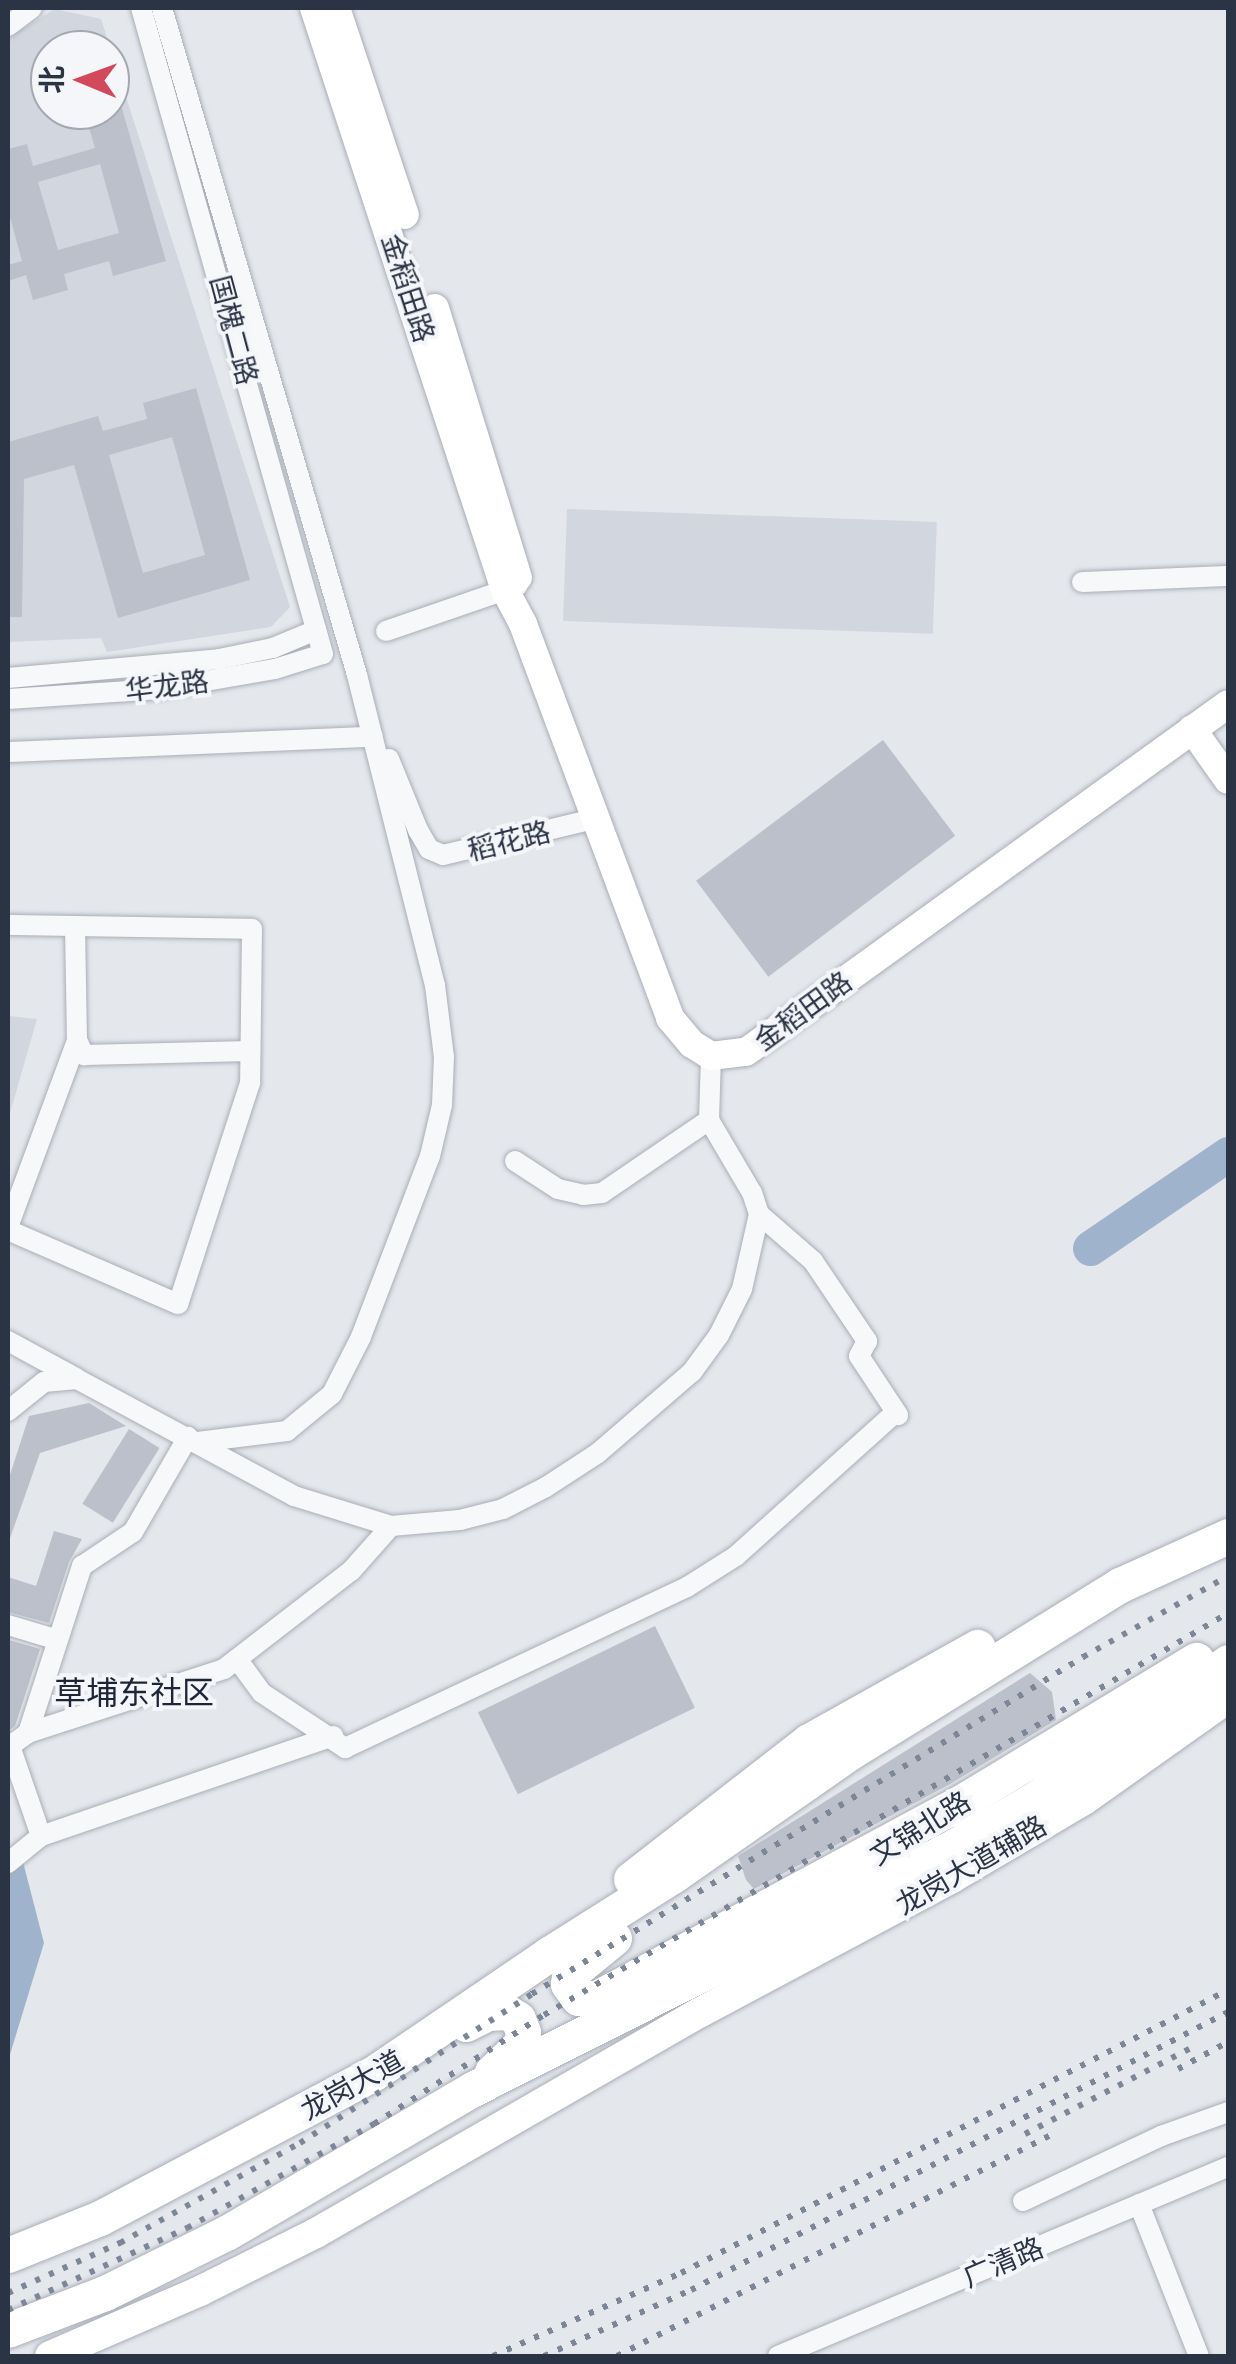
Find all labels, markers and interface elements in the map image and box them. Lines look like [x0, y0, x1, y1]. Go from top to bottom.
north arrow [30, 30, 130, 130]
text: 北 [33, 65, 70, 94]
street label: 金稻田路 [375, 230, 441, 346]
street label: 国槐二路 [203, 272, 265, 388]
street label: 华龙路 [123, 664, 211, 708]
street label: 稻花路 [464, 815, 554, 867]
street label: 金稻田路 [748, 964, 858, 1058]
district label: 草埔东社区 [54, 1673, 214, 1711]
street label: 文锦北路 [864, 1784, 976, 1872]
street label: 龙岗大道辅路 [890, 1808, 1052, 1922]
street label: 龙岗大道 [295, 2043, 409, 2127]
street label: 广清路 [958, 2230, 1048, 2294]

